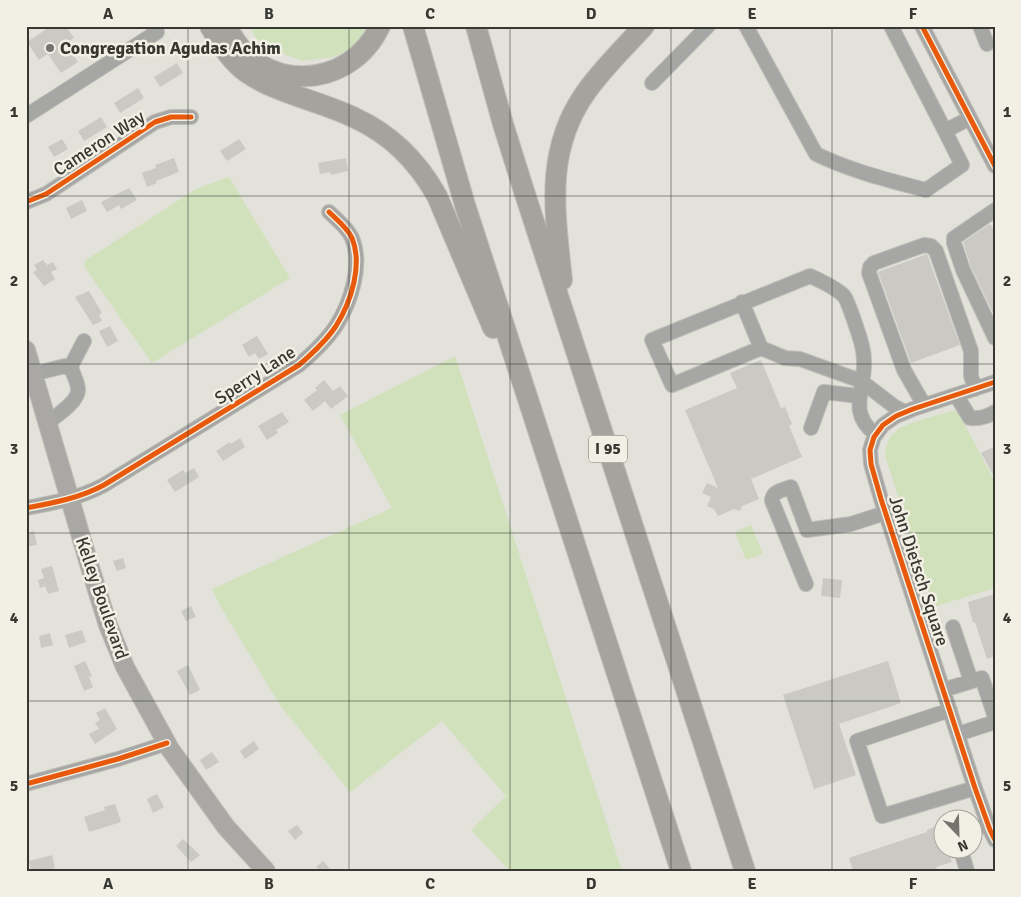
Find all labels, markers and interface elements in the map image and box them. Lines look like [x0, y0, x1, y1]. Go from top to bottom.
text: A [103, 4, 114, 24]
text: B [264, 4, 274, 24]
text: C [425, 4, 435, 24]
text: D [586, 4, 597, 24]
text: E [747, 4, 757, 24]
text: F [909, 4, 918, 24]
place label: Congregation Agudas Achim [60, 37, 281, 59]
marker: Congregation Agudas Achim [44, 42, 56, 54]
text: 1 [10, 102, 19, 122]
text: 1 [1003, 102, 1012, 122]
street label: Cameron Way [49, 105, 149, 181]
text: 2 [10, 271, 18, 291]
text: 2 [1003, 271, 1011, 291]
street label: Sperry Lane [211, 341, 299, 409]
road number: I 95 [589, 436, 627, 462]
text: 3 [10, 439, 18, 459]
text: 3 [1003, 439, 1011, 459]
street label: John Dietsch Square [884, 493, 954, 649]
street label: Kelley Boulevard [71, 534, 133, 662]
text: 4 [10, 608, 19, 628]
text: 4 [1003, 608, 1012, 628]
text: 5 [10, 776, 18, 796]
text: 5 [1003, 776, 1011, 796]
north arrow [934, 810, 984, 860]
text: N [955, 836, 971, 855]
text: A [103, 874, 114, 894]
text: B [264, 874, 274, 894]
text: C [425, 874, 435, 894]
text: D [586, 874, 597, 894]
text: E [747, 874, 757, 894]
text: F [909, 874, 918, 894]

